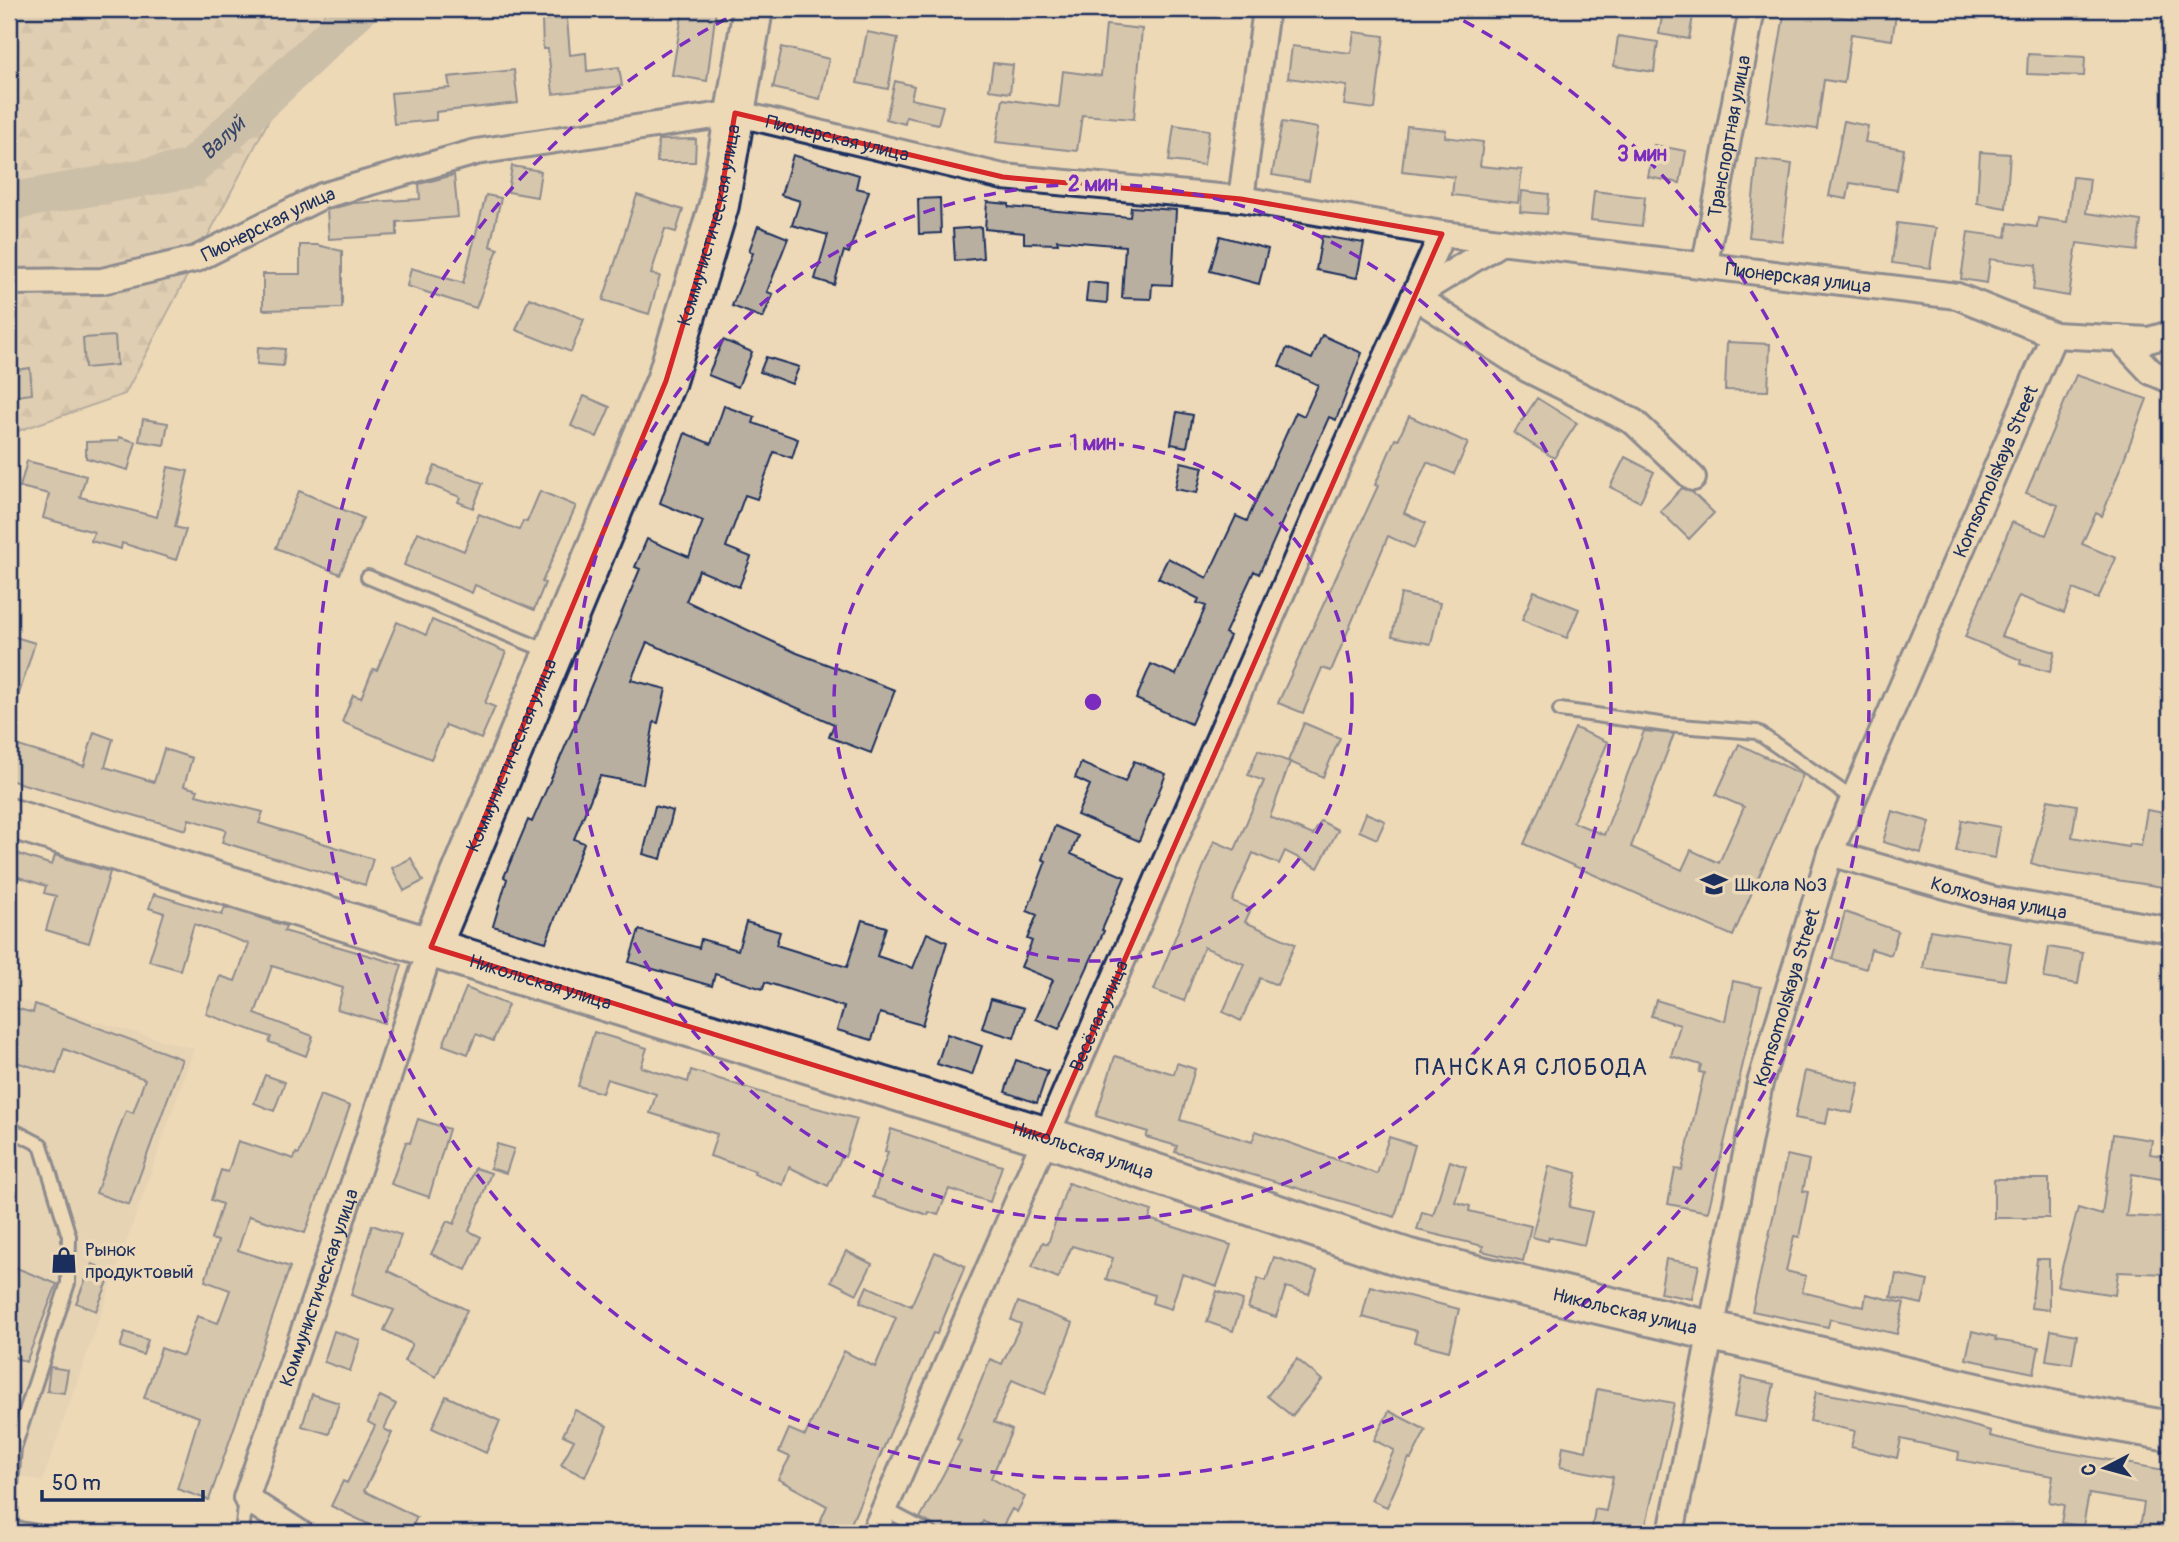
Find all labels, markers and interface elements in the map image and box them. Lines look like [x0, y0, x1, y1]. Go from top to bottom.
street label: Транспортная улица [1703, 53, 1756, 219]
water label: Валуй [195, 110, 252, 166]
street label: Пионерская улица [763, 110, 912, 167]
street label: Коммунистическая улица [672, 122, 746, 329]
text: 3 мин [1617, 141, 1667, 168]
text: 2 мин [1068, 171, 1118, 198]
street label: Пионерская улица [197, 182, 338, 267]
street label: Пионерская улица [1724, 257, 1873, 299]
street label: Komsomolskaya Street [1948, 382, 2044, 562]
text: 1 мин [1070, 430, 1116, 457]
street label: Коммунистическая улица [461, 655, 563, 856]
centre of rings [1081, 690, 1105, 714]
school or university icon: Школа №3 [1699, 869, 1729, 899]
street label: Колхозная улица [1928, 871, 2069, 925]
place label: Школа №3 [1735, 873, 1827, 897]
street label: Komsomolskaya Street [1748, 905, 1826, 1090]
street label: Никольская улица [466, 949, 615, 1016]
street label: Весёлая улица [1065, 956, 1134, 1075]
district label: ПАНСКАЯ СЛОБОДА [1415, 1053, 1649, 1082]
street label: Никольская улица [1009, 1116, 1157, 1185]
street label: Коммунистическая улица [274, 1186, 364, 1390]
place label: Рынок продуктовый [85, 1238, 194, 1284]
shop icon: Рынок продуктовый [49, 1245, 79, 1275]
street label: Никольская улица [1550, 1283, 1700, 1340]
north arrow [2070, 1434, 2140, 1504]
scale bar [42, 1458, 203, 1502]
text: С [2077, 1462, 2102, 1477]
text: 50 m [52, 1470, 101, 1497]

